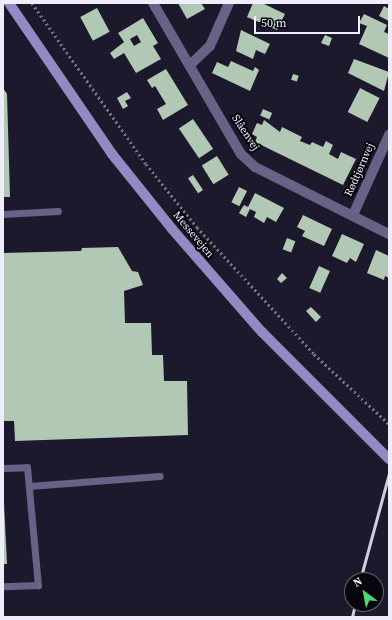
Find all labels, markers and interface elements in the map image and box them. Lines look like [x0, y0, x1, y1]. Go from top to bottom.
scale bar [256, 8, 362, 34]
text: 50 m [261, 15, 287, 31]
street label: Slåenvej [229, 113, 261, 153]
street label: Rødtjørnvej [342, 141, 378, 199]
street label: Messevejen [170, 209, 216, 261]
north arrow [344, 572, 384, 612]
text: N [351, 574, 365, 591]

